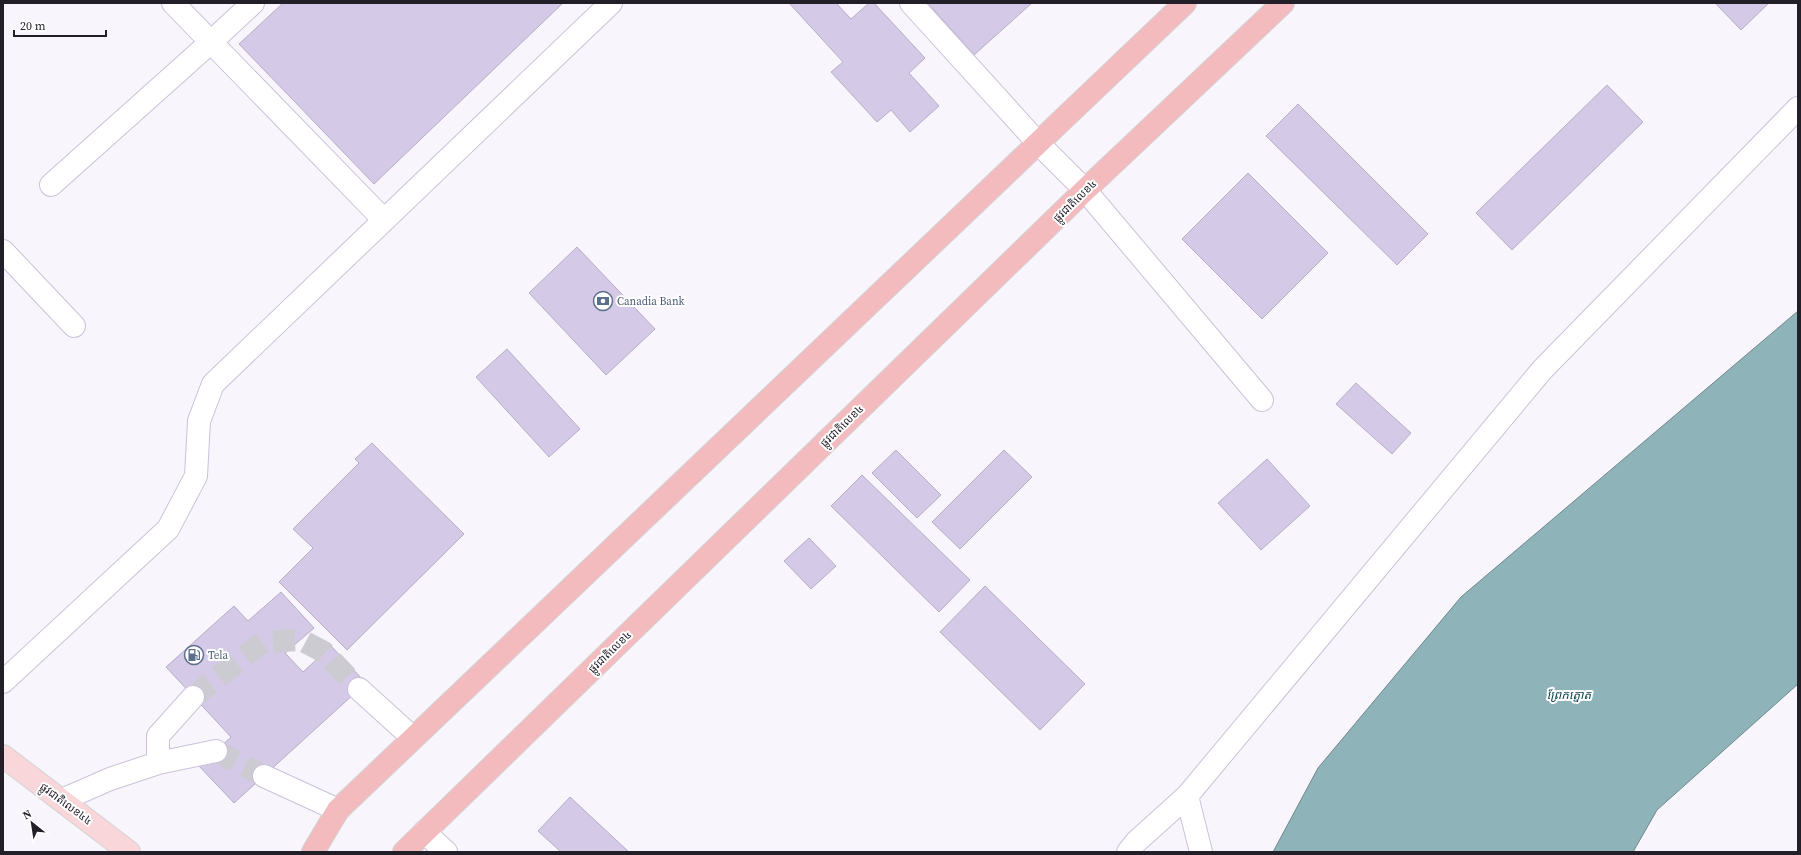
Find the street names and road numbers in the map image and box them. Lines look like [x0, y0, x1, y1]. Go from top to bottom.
street label: ផ្លូវជាតិលេខ៤ [1050, 176, 1102, 227]
street label: ផ្លូវជាតិលេខ៤ [817, 401, 869, 452]
street label: ផ្លូវជាតិលេខ៤ [585, 627, 637, 678]
street label: ផ្លូវជាតិលេខ៤៤ [35, 779, 95, 830]

